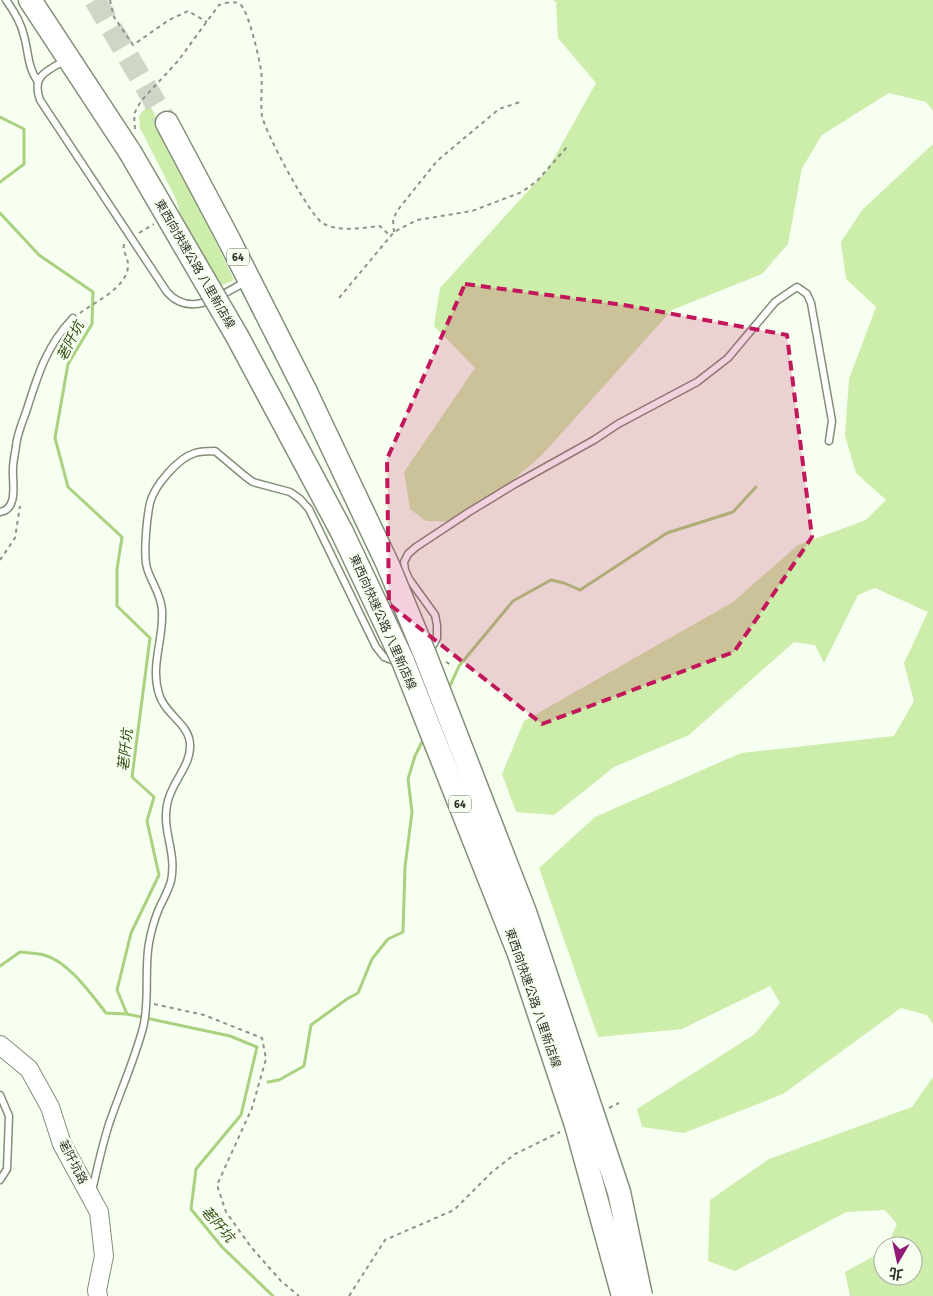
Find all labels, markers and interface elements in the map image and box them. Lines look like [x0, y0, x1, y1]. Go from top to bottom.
street label: 東西向快速公路 八里新店線 [151, 197, 238, 332]
road number: 64 [227, 248, 249, 266]
water label: 荖阡坑 [53, 317, 88, 364]
street label: 東西向快速公路 八里新店線 [346, 552, 419, 692]
water label: 荖阡坑 [115, 726, 136, 772]
road number: 64 [449, 796, 471, 812]
street label: 東西向快速公路 八里新店線 [502, 926, 563, 1070]
street label: 荖阡坑路 [55, 1137, 90, 1187]
water label: 荖阡坑 [197, 1203, 239, 1247]
north arrow [873, 1236, 923, 1286]
text: 北 [888, 1264, 904, 1283]

